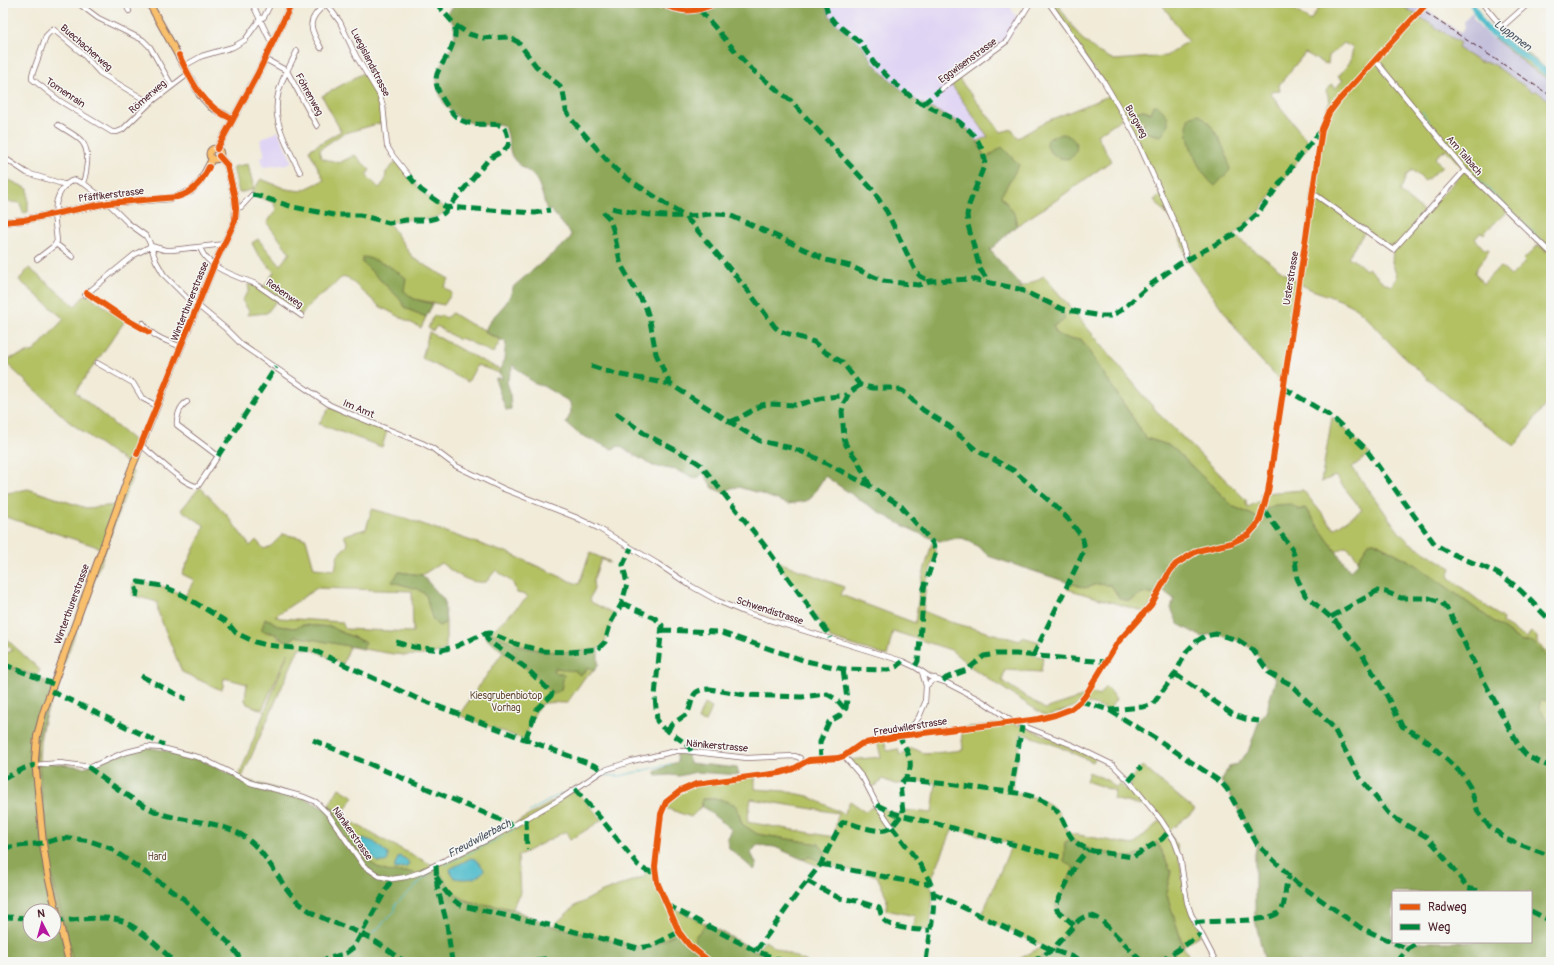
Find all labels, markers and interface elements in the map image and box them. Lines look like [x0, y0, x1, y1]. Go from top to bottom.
water label: Luppmen [1491, 17, 1535, 54]
street label: Buechacherweg [58, 22, 115, 74]
street label: Luegislandstrasse [348, 26, 392, 99]
street label: Eggwisenstrasse [936, 36, 999, 86]
street label: Föhrenweg [293, 71, 326, 118]
street label: Tomenrain [43, 75, 88, 111]
street label: Römerweg [127, 77, 169, 116]
street label: Burgweg [1122, 103, 1150, 140]
street label: Am Talbach [1444, 133, 1485, 178]
street label: Pfäffikerstrasse [78, 185, 145, 205]
street label: Usterstrasse [1281, 250, 1301, 306]
street label: Winterthurerstrasse [169, 260, 211, 343]
street label: Rebenweg [263, 277, 305, 311]
street label: Im Amt [341, 397, 377, 421]
street label: Winterthurerstrasse [52, 563, 92, 646]
street label: Schwendistrasse [735, 594, 805, 627]
park label: Kiesgrubenbiotop Vorhag [470, 690, 542, 714]
street label: Freudwilerstrasse [873, 715, 948, 739]
street label: Nänikerstrasse [685, 737, 748, 755]
street label: Nänikerstrasse [329, 805, 375, 863]
water label: Freudwilerbach [446, 816, 514, 860]
park label: Hard [147, 851, 167, 863]
legend [1392, 891, 1532, 943]
text: Radweg [1428, 900, 1466, 915]
north arrow [22, 903, 62, 943]
text: N [37, 907, 46, 920]
text: Weg [1428, 920, 1450, 935]

